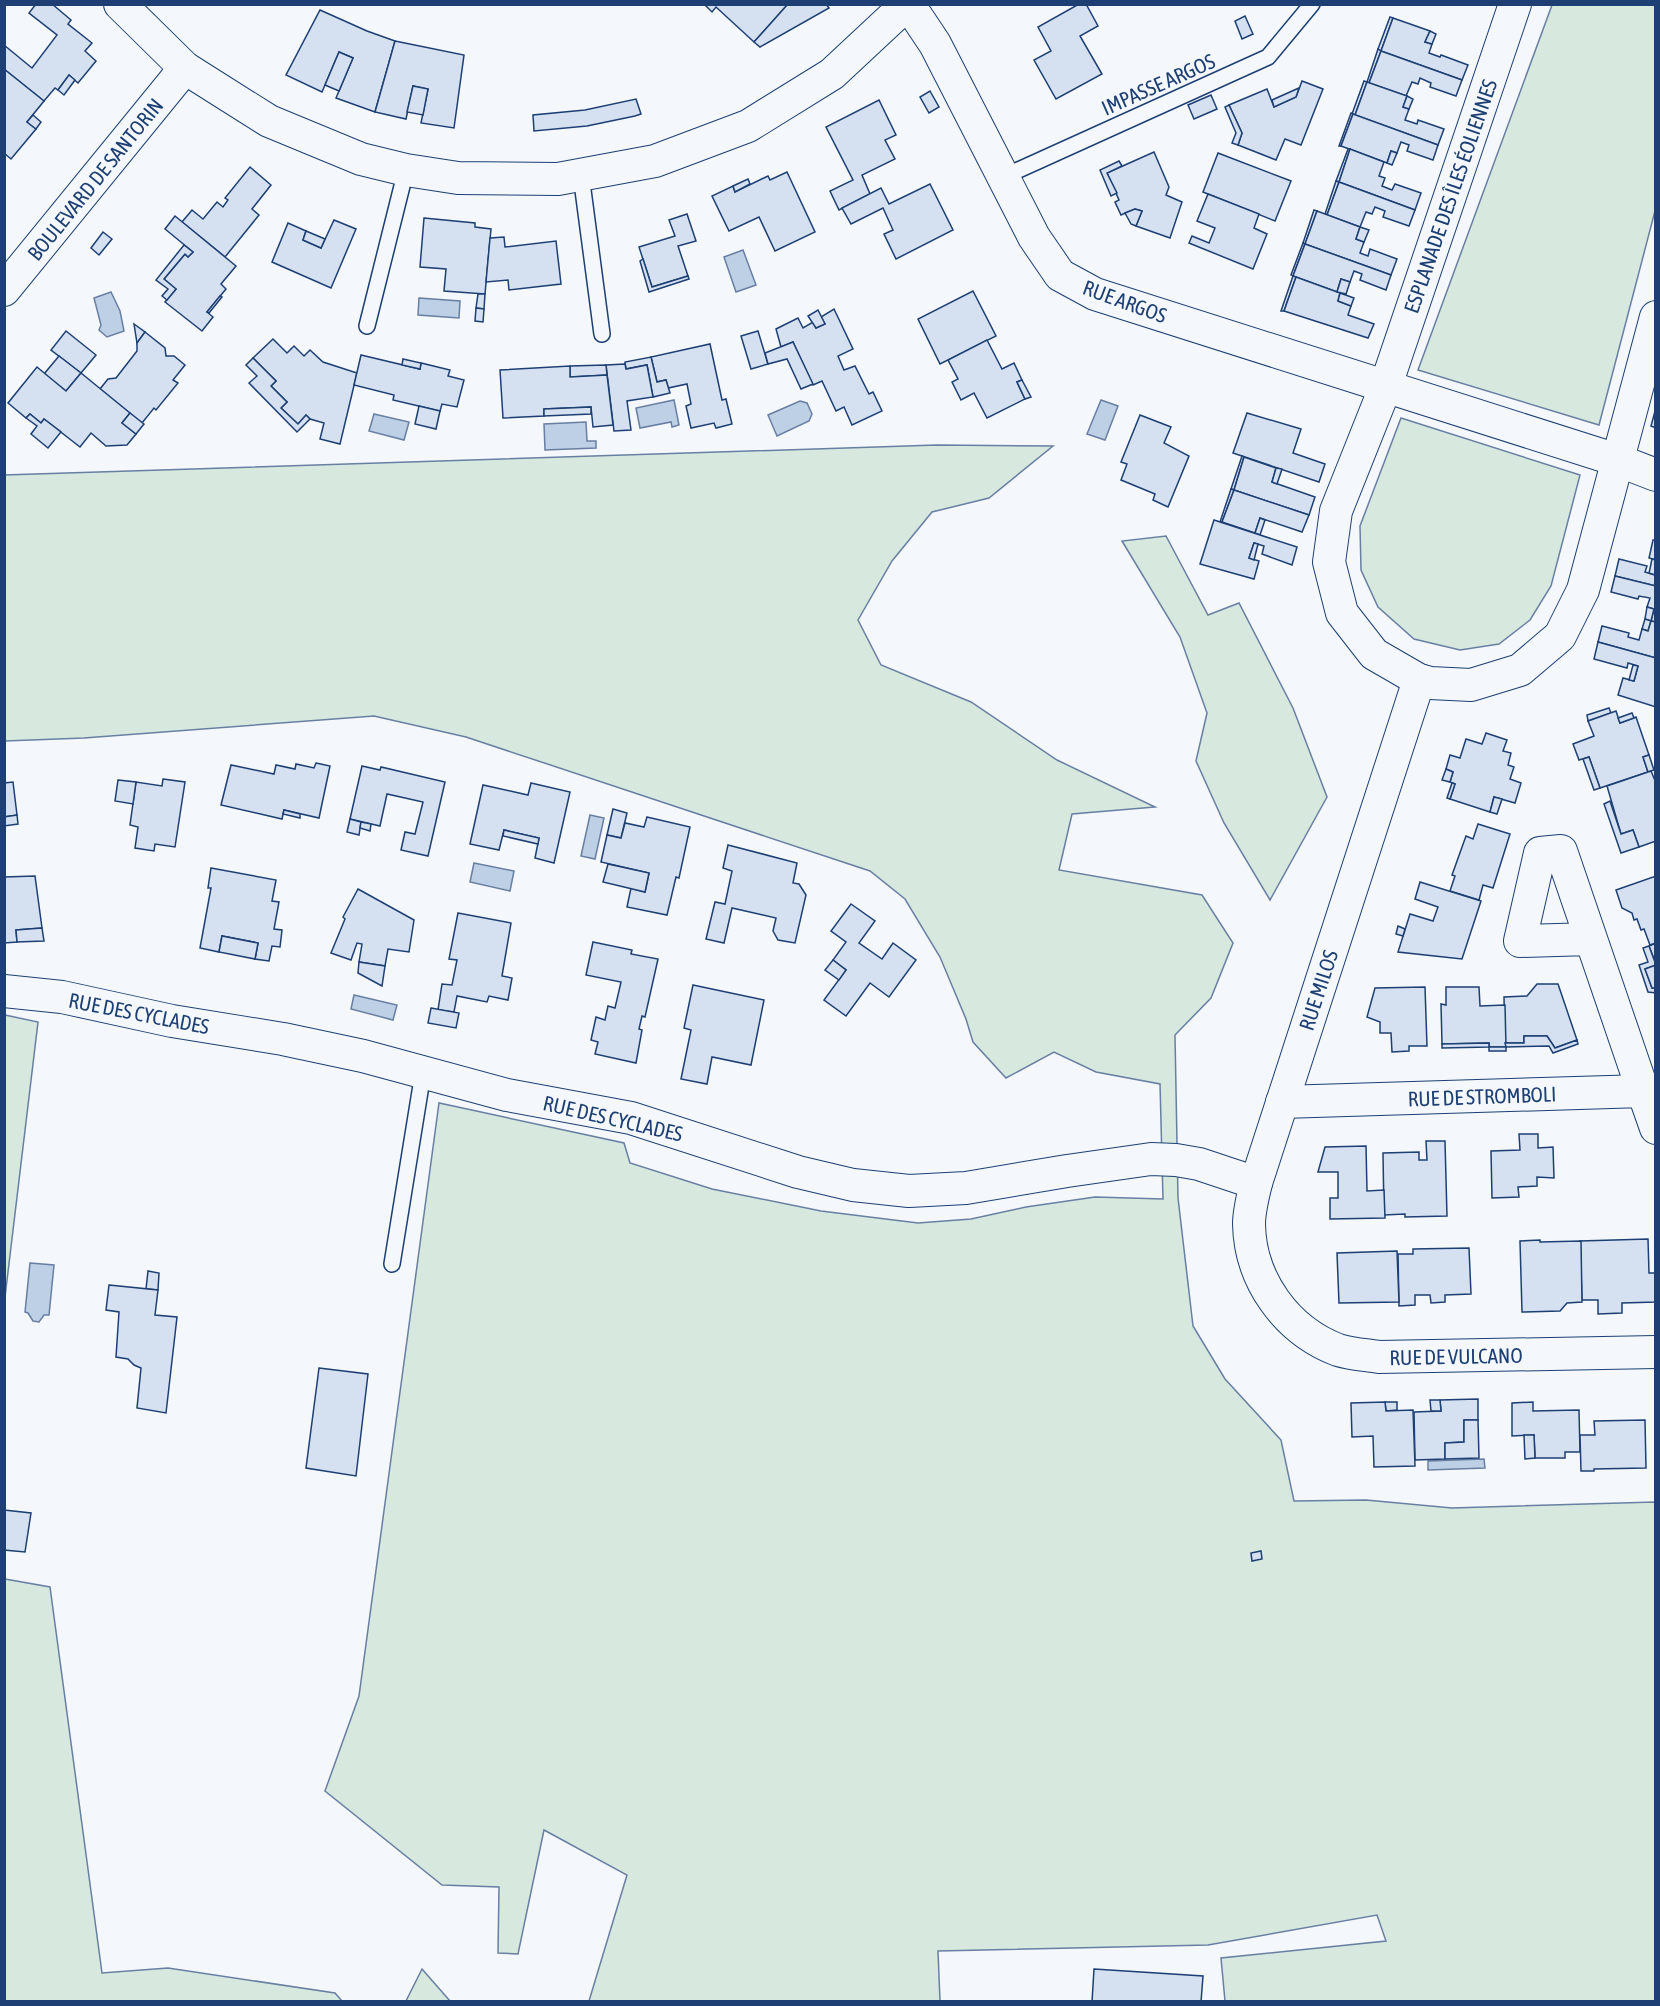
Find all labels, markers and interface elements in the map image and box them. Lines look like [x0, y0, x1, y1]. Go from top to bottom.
street label: IMPASSE ARGOS [1098, 48, 1219, 120]
street label: ESPLANADE DES ÎLES ÉOLIENNES [1399, 76, 1501, 316]
street label: BOULEVARD DE SANTORIN [22, 93, 168, 265]
street label: RUE ARGOS [1080, 275, 1170, 327]
street label: RUE MILOS [1294, 947, 1342, 1033]
street label: RUE DES CYCLADES [67, 988, 211, 1038]
street label: RUE DE STROMBOLI [1407, 1081, 1557, 1111]
street label: RUE DES CYCLADES [541, 1090, 685, 1146]
street label: RUE DE VULCANO [1389, 1343, 1523, 1369]

